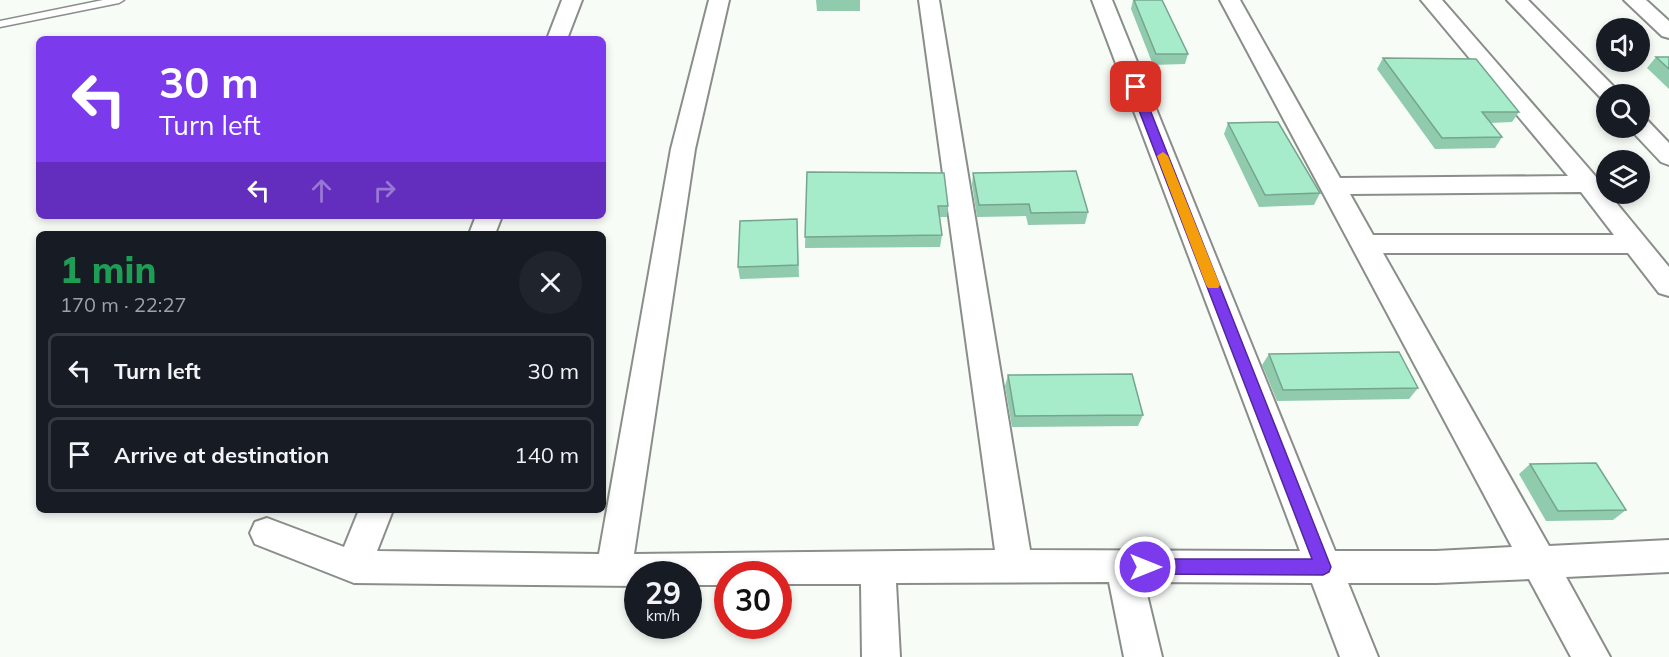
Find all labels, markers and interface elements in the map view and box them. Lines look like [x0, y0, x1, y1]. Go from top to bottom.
map controls [1596, 18, 1650, 204]
button: sound [1596, 18, 1650, 72]
text: 30 m [159, 56, 259, 109]
icon: left [60, 60, 138, 138]
pin [1110, 61, 1161, 112]
icon: arrive [1119, 70, 1152, 103]
button: search [1596, 84, 1650, 138]
text: Turn left [159, 108, 261, 142]
button: layers [1596, 150, 1650, 204]
icon: left [242, 174, 275, 207]
icon: ahead [305, 174, 338, 207]
icon: right [368, 174, 401, 207]
text: 1 min [60, 247, 156, 292]
button: close [519, 251, 582, 314]
text: 170 m · 22:27 [60, 292, 186, 317]
icon: left [63, 354, 96, 387]
text: Turn left [114, 357, 201, 385]
text: 30 m [528, 357, 579, 385]
icon: arrive [63, 438, 96, 471]
text: Arrive at destination [114, 441, 329, 469]
text: 140 m [514, 441, 579, 469]
position arrow [1113, 535, 1177, 599]
speed limit sign: 30 [714, 561, 792, 639]
text: 29 [645, 574, 681, 612]
text: km/h [646, 606, 680, 625]

